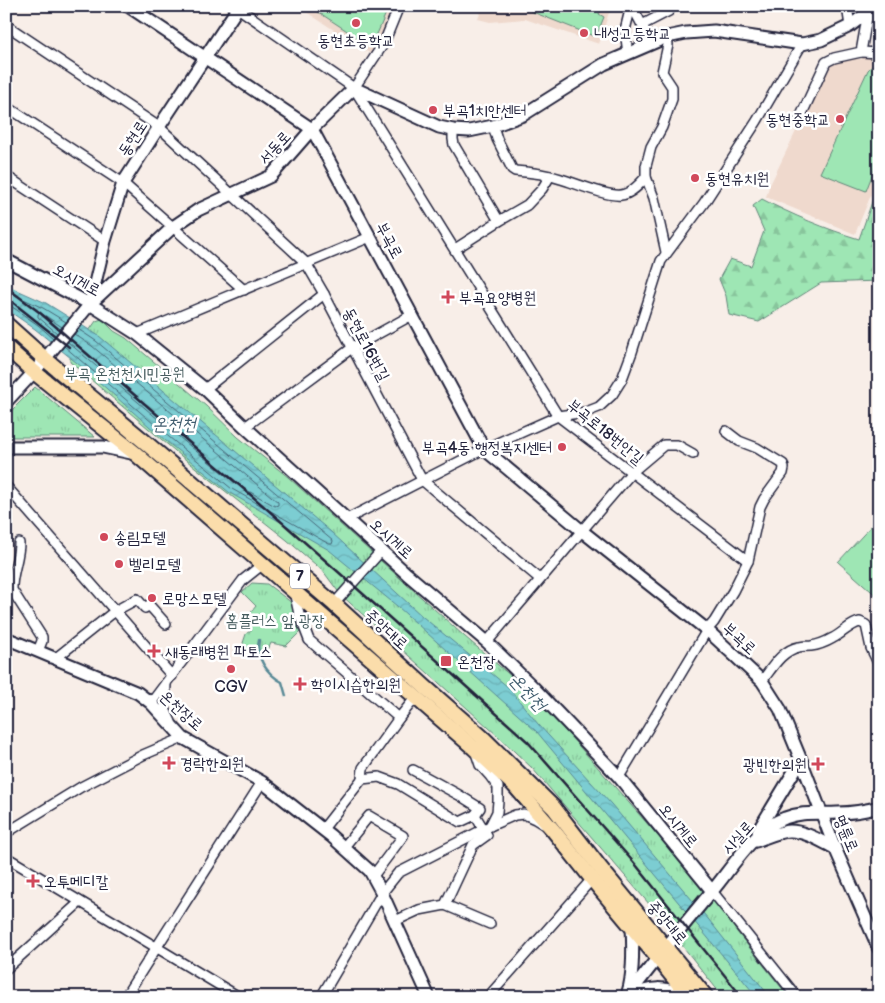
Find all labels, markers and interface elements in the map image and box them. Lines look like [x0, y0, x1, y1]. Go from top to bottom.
marker: 동현초등학교 [350, 17, 362, 29]
place label: 내성고등학교 [594, 25, 671, 44]
marker: 내성고등학교 [578, 27, 590, 39]
place label: 동현초등학교 [317, 32, 395, 51]
place label: 부곡1치안센터 [443, 102, 526, 121]
marker: 부곡1치안센터 [427, 104, 439, 116]
place label: 동현중학교 [766, 111, 830, 130]
marker: 동현중학교 [834, 113, 846, 125]
street label: 동현로 [115, 117, 152, 160]
street label: 서동로 [255, 127, 295, 169]
place label: 동현유치원 [705, 170, 769, 189]
marker: 동현유치원 [689, 172, 701, 184]
street label: 부곡로 [371, 219, 406, 262]
street label: 오시게로 [49, 260, 103, 301]
place label: 부곡요양병원 [459, 289, 536, 308]
marker: 부곡요양병원 [441, 290, 455, 304]
street label: 동현로16번길 [338, 305, 393, 385]
park label: 부곡 온천천시민공원 [65, 365, 185, 384]
street label: 부곡로18번안길 [563, 396, 647, 469]
water label: 온천천 [152, 414, 197, 435]
place label: 부곡4동 행정복지센터 [422, 439, 552, 458]
marker: 부곡4동 행정복지센터 [556, 441, 568, 453]
street label: 오시게로 [366, 515, 416, 563]
place label: 송림모텔 [114, 529, 166, 548]
marker: 송림모텔 [98, 531, 110, 543]
place label: 벨리모텔 [129, 556, 181, 575]
marker: 벨리모텔 [113, 558, 125, 570]
road number: 7 [290, 564, 310, 588]
place label: 로망스모텔 [162, 590, 227, 609]
marker: 로망스모텔 [146, 592, 158, 604]
street label: 중앙대로 [361, 606, 411, 654]
park label: 홈플러스 앞 광장 [226, 612, 325, 631]
street label: 부곡로 [718, 619, 760, 659]
place label: 새동래병원 파토스 [165, 643, 272, 662]
marker: 새동래병원 파토스 [147, 644, 161, 658]
place label: 온천장 [457, 653, 496, 672]
marker: 온천장 [439, 654, 453, 668]
marker: CGV [225, 663, 237, 675]
water label: 온천천 [505, 669, 551, 717]
place label: 학이시습한의원 [311, 676, 401, 695]
marker: 학이시습한의원 [293, 677, 307, 691]
place label: CGV [214, 678, 248, 697]
street label: 온천장로 [156, 687, 206, 735]
place label: 경락한의원 [180, 755, 244, 774]
marker: 경락한의원 [162, 756, 176, 770]
place label: 광빈한의원 [743, 756, 807, 775]
marker: 광빈한의원 [811, 757, 825, 771]
street label: 오시게로 [654, 800, 701, 852]
street label: 명륜로 [829, 812, 862, 855]
street label: 시실로 [718, 817, 758, 859]
place label: 오투메디칼 [44, 873, 109, 892]
marker: 오투메디칼 [26, 874, 40, 888]
street label: 중앙대로 [643, 897, 691, 949]

